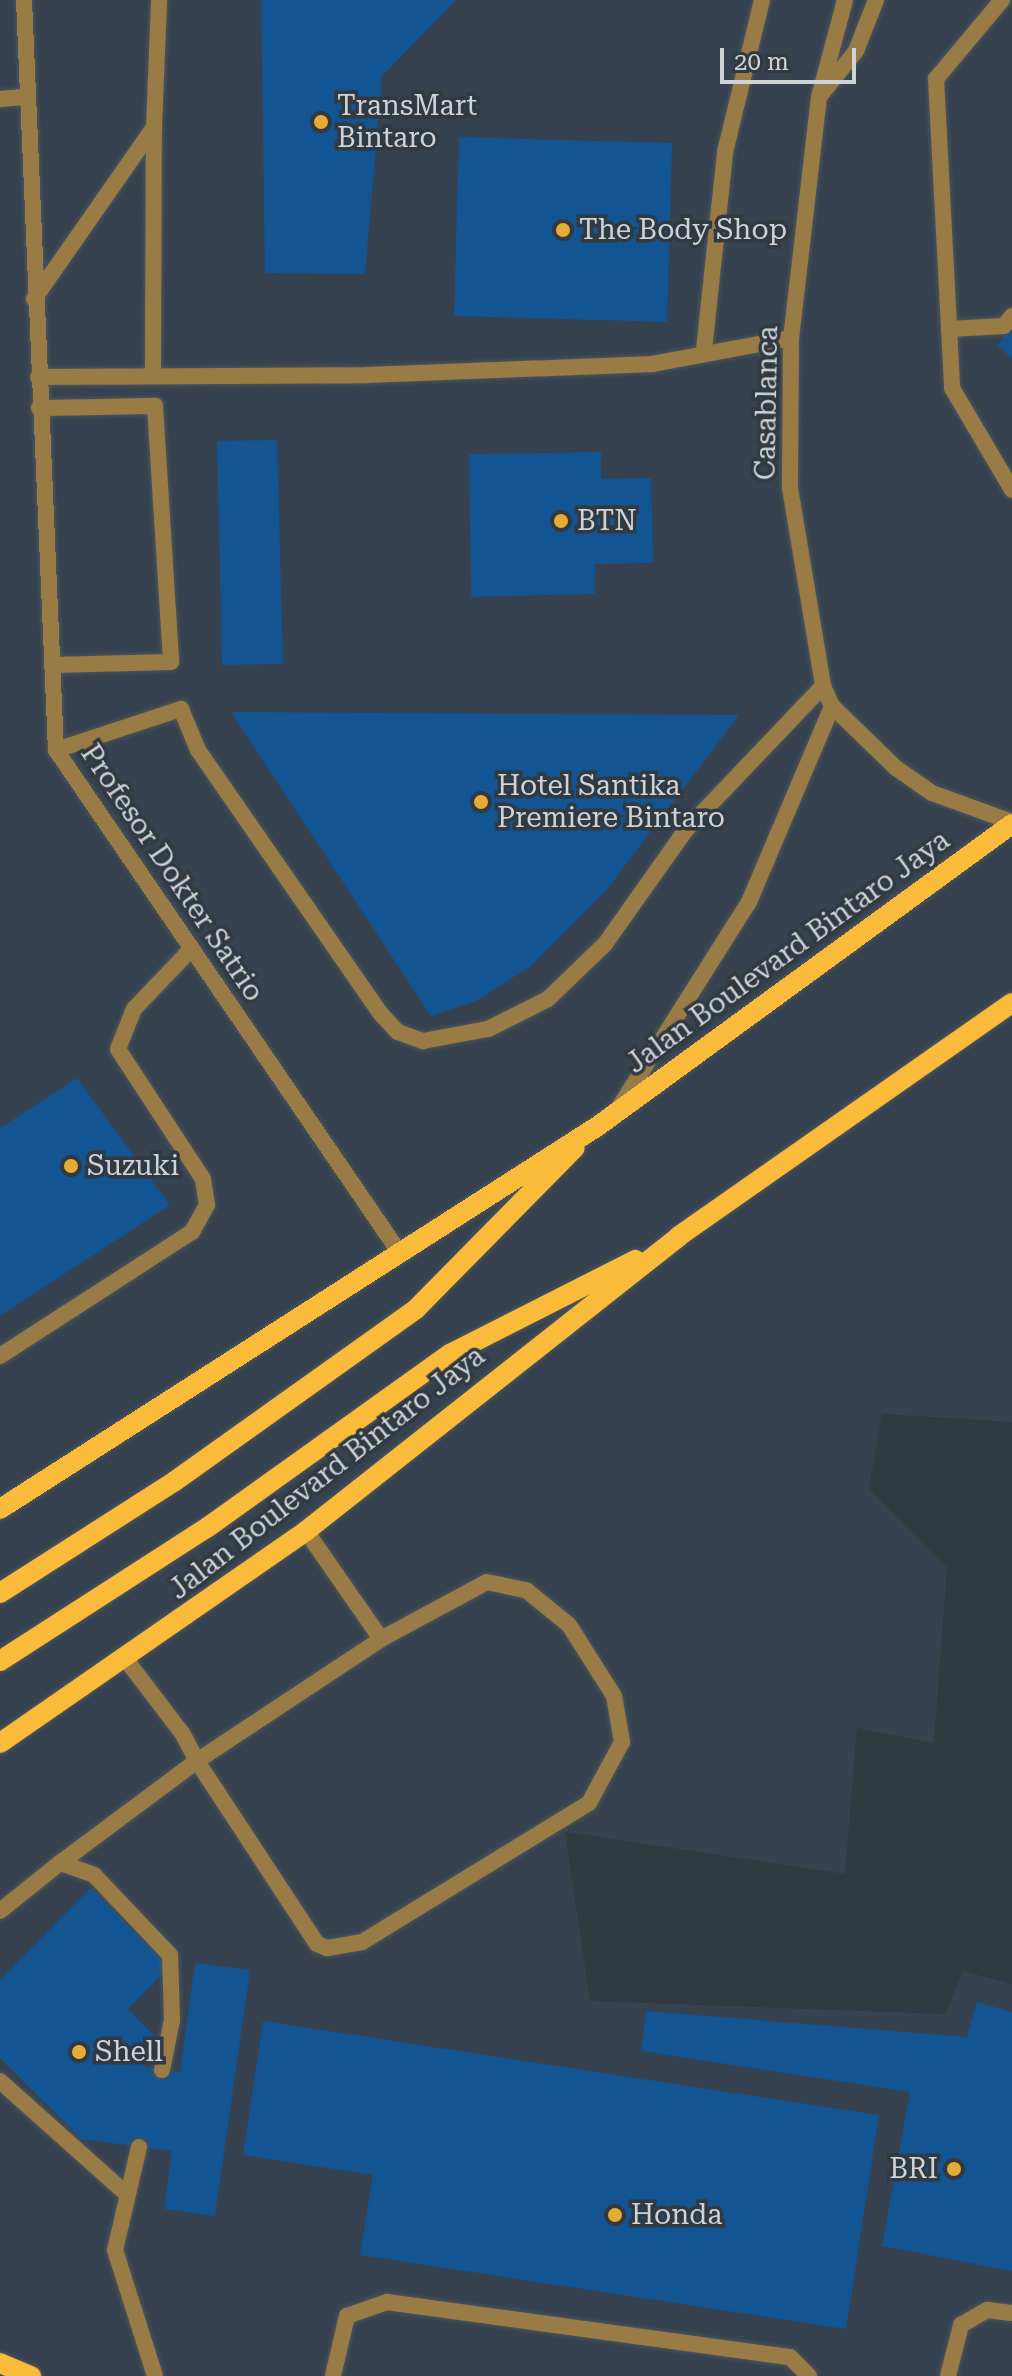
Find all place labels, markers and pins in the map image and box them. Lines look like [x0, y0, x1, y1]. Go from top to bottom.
place label: TransMart Bintaro [337, 89, 477, 155]
marker: TransMart Bintaro [312, 113, 330, 131]
place label: The Body Shop [579, 213, 787, 247]
marker: The Body Shop [554, 221, 572, 239]
place label: BTN [577, 504, 637, 538]
marker: BTN [552, 512, 570, 530]
place label: Hotel Santika Premiere Bintaro [497, 769, 725, 835]
marker: Hotel Santika Premiere Bintaro [472, 793, 490, 811]
place label: Suzuki [87, 1149, 179, 1183]
marker: Suzuki [62, 1157, 80, 1175]
place label: Shell [95, 2035, 163, 2069]
marker: Shell [70, 2043, 88, 2061]
place label: BRI [889, 2152, 938, 2186]
marker: BRI [945, 2160, 963, 2178]
place label: Honda [631, 2198, 722, 2232]
marker: Honda [606, 2206, 624, 2224]

